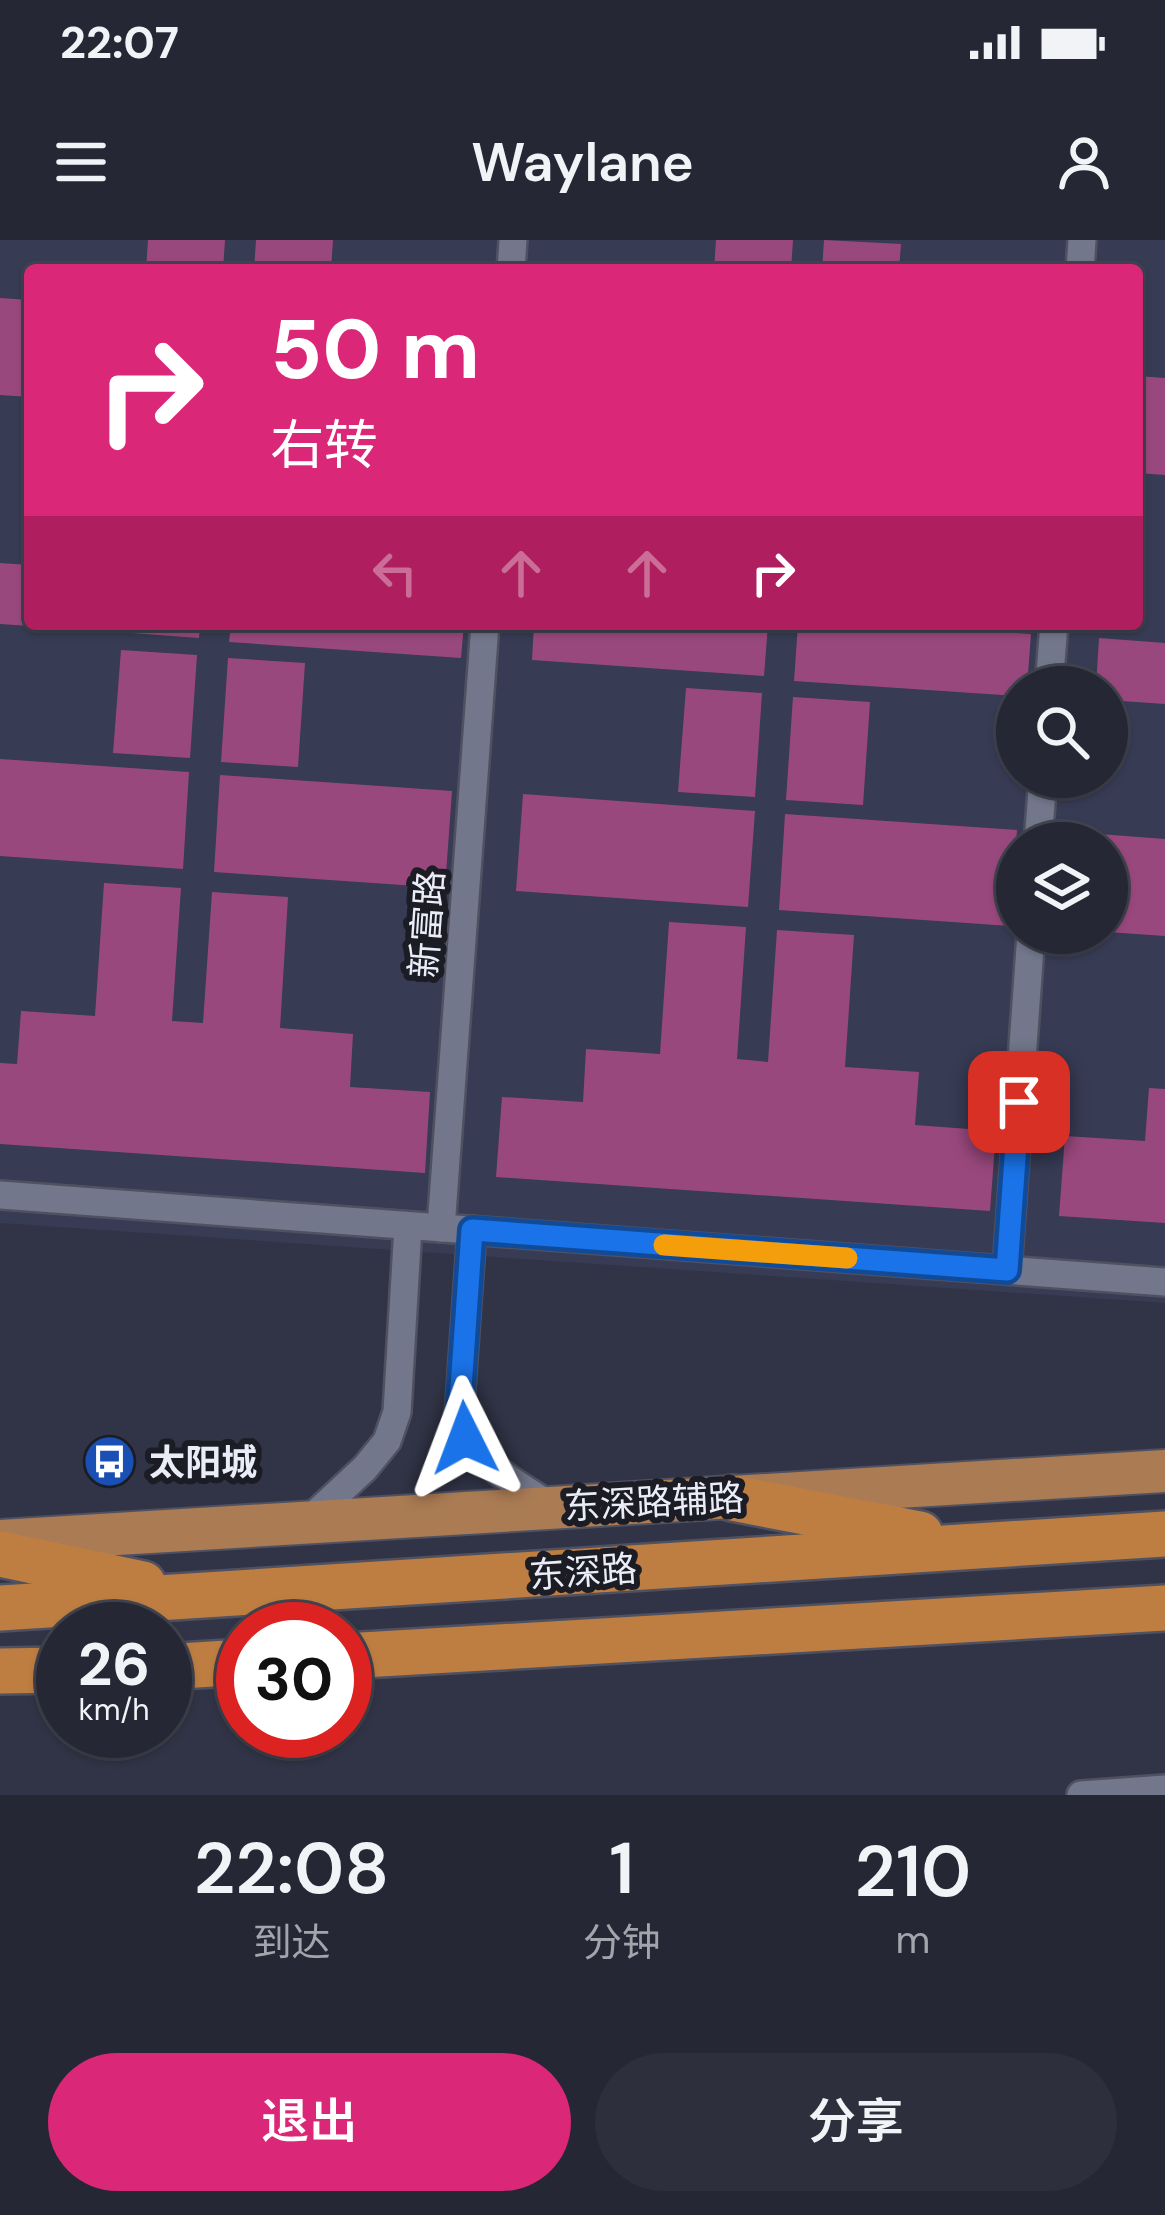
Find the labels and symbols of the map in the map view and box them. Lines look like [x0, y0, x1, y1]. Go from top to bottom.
street label: 新富路 [400, 868, 454, 980]
pin [968, 1051, 1070, 1153]
position arrow [402, 1375, 528, 1501]
bus stop icon: 太阳城 [82, 1434, 138, 1490]
place label: 太阳城 [149, 1439, 257, 1486]
street label: 东深路辅路 [563, 1474, 745, 1530]
street label: 东深路 [527, 1545, 639, 1599]
speed limit sign: 30 [216, 1602, 372, 1758]

